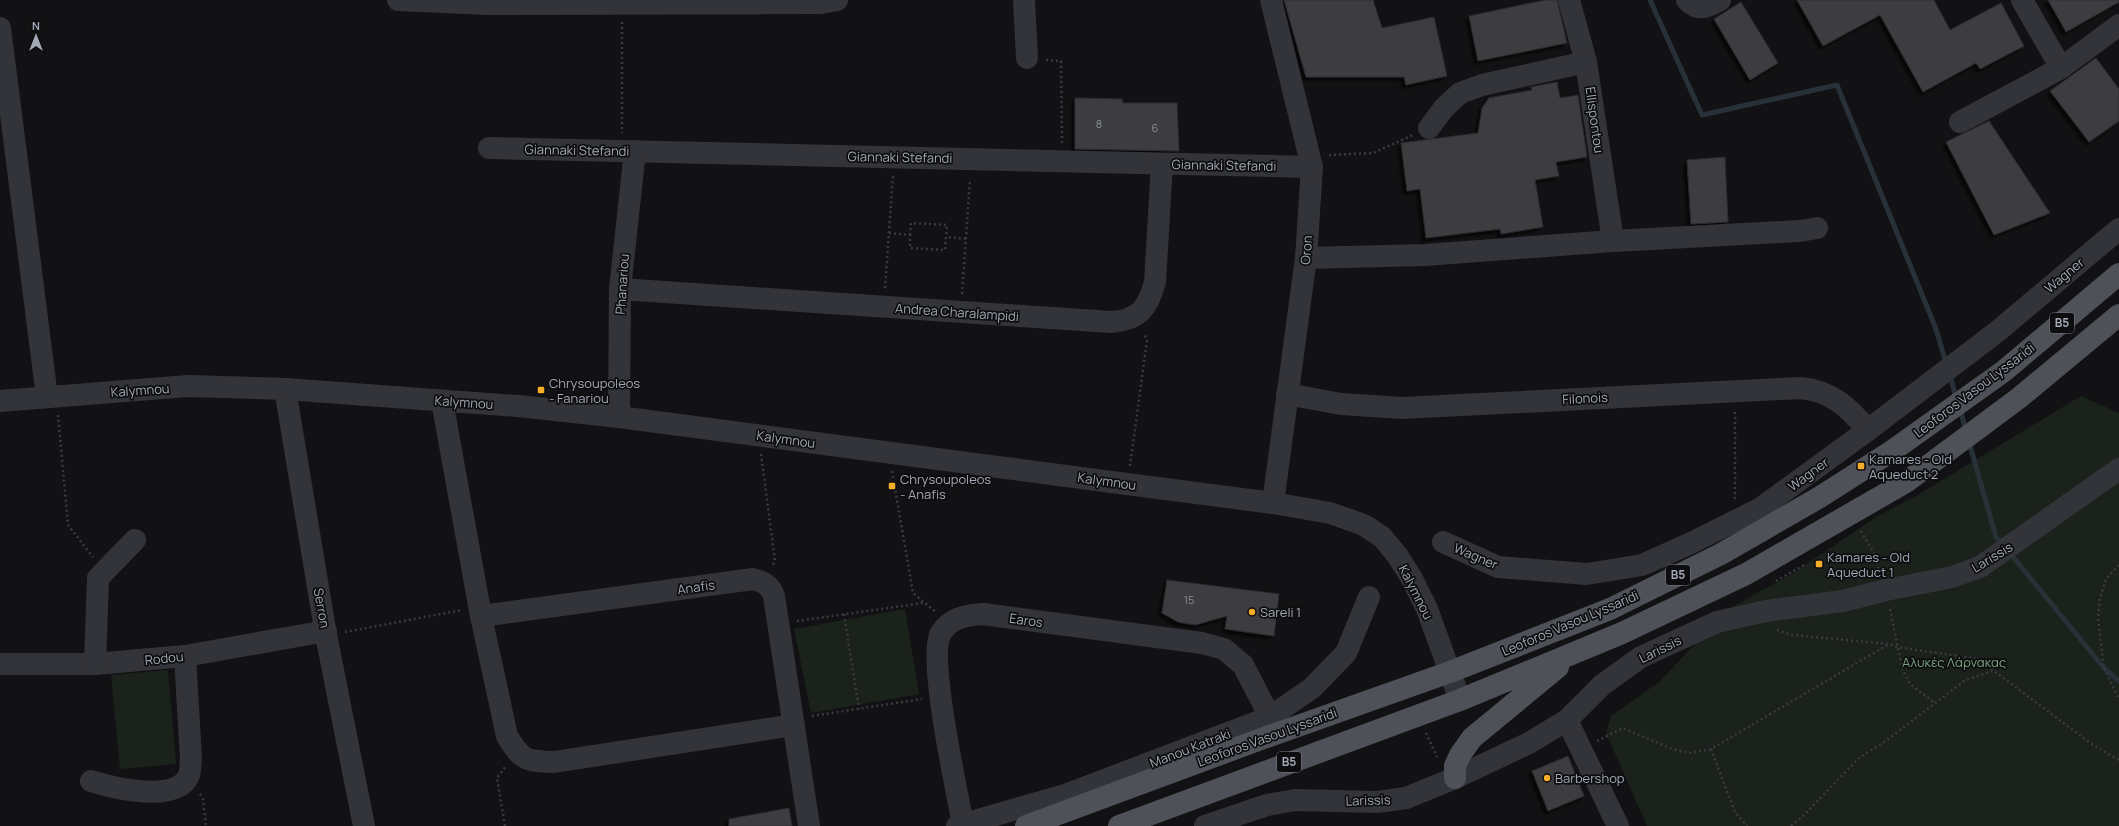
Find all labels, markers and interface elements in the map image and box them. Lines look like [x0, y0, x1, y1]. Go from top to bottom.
north arrow [16, 16, 56, 56]
text: N [32, 18, 40, 33]
street label: Ellispontou [1581, 86, 1609, 154]
house number: 8 [1096, 116, 1102, 131]
house number: 6 [1152, 120, 1159, 135]
street label: Giannaki Stefandi [524, 140, 630, 160]
street label: Giannaki Stefandi [847, 147, 953, 167]
street label: Giannaki Stefandi [1171, 155, 1277, 175]
street label: Oron [1296, 235, 1316, 265]
street label: Phanariou [611, 253, 633, 315]
street label: Wagner [2040, 253, 2088, 297]
street label: Andrea Charalampidi [894, 299, 1020, 325]
road number: B5 [2050, 313, 2074, 333]
street label: Leoforos Vasou Lyssaridi [1910, 339, 2038, 441]
place label: Chrysoupoleos - Fanariou [549, 374, 640, 407]
street label: Kalymnou [110, 379, 170, 401]
marker: Chrysoupoleos - Fanariou [536, 385, 546, 395]
street label: Filonois [1562, 388, 1608, 408]
street label: Kalymnou [434, 391, 494, 413]
street label: Kalymnou [756, 426, 816, 452]
place label: Kamares - Old Aqueduct 2 [1869, 450, 1952, 483]
street label: Wagner [1784, 453, 1832, 495]
marker: Kamares - Old Aqueduct 2 [1856, 461, 1866, 471]
street label: Kalymnou [1077, 468, 1137, 494]
place label: Chrysoupoleos - Anafis [900, 470, 991, 503]
marker: Chrysoupoleos - Anafis [887, 481, 897, 491]
street label: Larissis [1968, 538, 2016, 576]
street label: Wagner [1451, 539, 1501, 573]
place label: Kamares - Old Aqueduct 1 [1827, 548, 1910, 581]
marker: Kamares - Old Aqueduct 1 [1814, 559, 1824, 569]
street label: Kalymnou [1395, 562, 1437, 622]
road number: B5 [1666, 565, 1690, 585]
street label: Anafis [676, 575, 716, 599]
street label: Leoforos Vasou Lyssaridi [1499, 586, 1641, 660]
street label: Serron [310, 587, 334, 629]
house number: 15 [1184, 592, 1194, 607]
place label: Sareli 1 [1260, 603, 1301, 621]
marker: Sareli 1 [1247, 607, 1257, 617]
street label: Earos [1008, 609, 1044, 631]
street label: Larissis [1636, 631, 1684, 667]
street label: Rodou [144, 647, 184, 669]
park label: Αλυκές Λάρνακας [1902, 653, 2006, 671]
street label: Leoforos Vasou Lyssaridi [1195, 703, 1339, 771]
street label: Manou Katraki [1147, 724, 1233, 772]
road number: B5 [1277, 752, 1301, 772]
place label: Barbershop [1555, 769, 1625, 787]
marker: Barbershop [1542, 773, 1552, 783]
street label: Larissis [1345, 790, 1391, 810]

